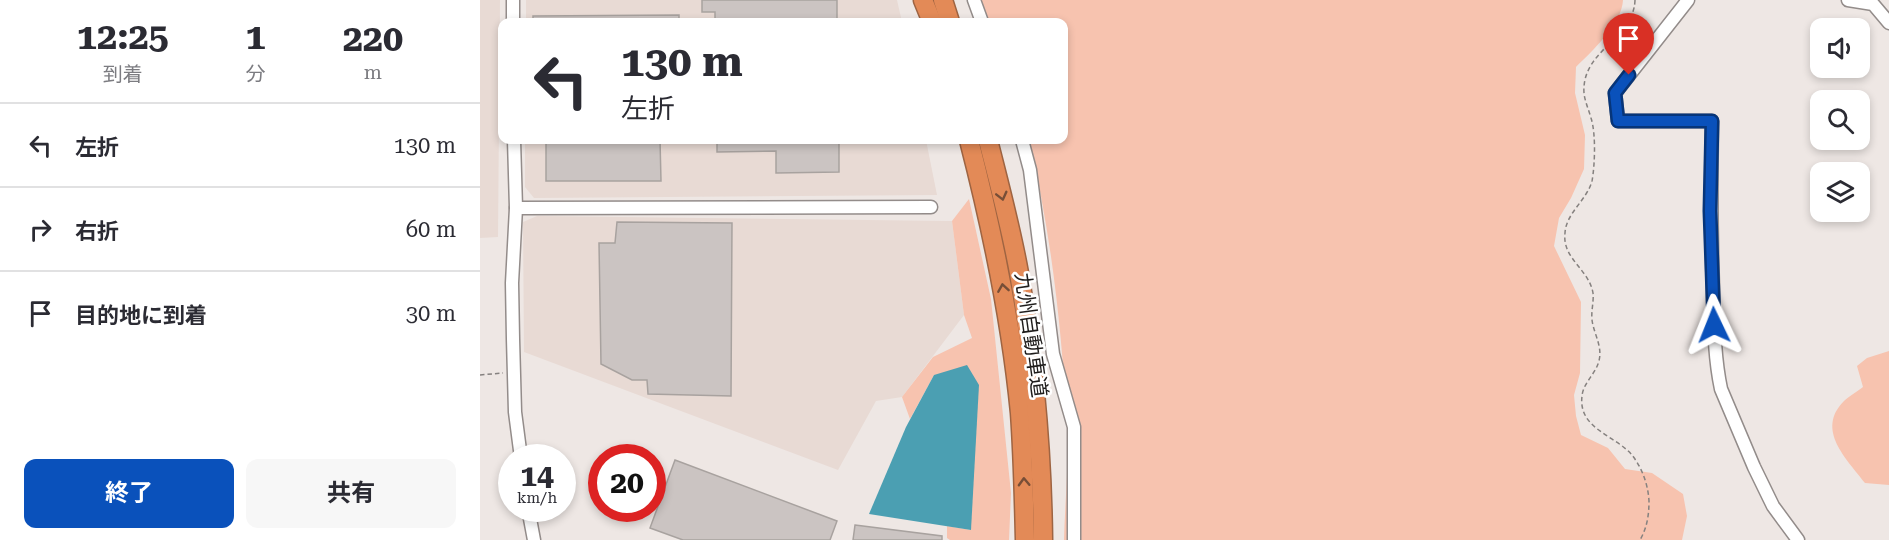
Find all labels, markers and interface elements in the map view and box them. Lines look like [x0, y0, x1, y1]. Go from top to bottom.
pin [1603, 13, 1654, 75]
text: 12:25 [77, 16, 169, 58]
text: 1 [246, 16, 266, 58]
text: 220 [343, 18, 403, 60]
map controls [1810, 18, 1870, 222]
button: sound [1810, 18, 1870, 78]
icon: arrive [1612, 22, 1645, 55]
text: 130 m [621, 37, 743, 86]
icon: left [522, 42, 600, 120]
text: m [364, 60, 382, 84]
text: 到着 [103, 62, 143, 86]
text: 分 [246, 62, 266, 86]
button: search [1810, 90, 1870, 150]
text: 左折 [621, 93, 675, 125]
icon: left [24, 129, 57, 162]
text: 130 m [393, 133, 456, 158]
text: 左折 [75, 135, 119, 160]
button: layers [1810, 162, 1870, 222]
one-way arrow [995, 191, 1008, 201]
icon: right [24, 213, 57, 246]
text: 60 m [406, 217, 456, 242]
text: 右折 [75, 219, 119, 244]
street label: 九州自動車道 [1010, 271, 1052, 399]
one-way arrow [997, 283, 1009, 292]
position arrow [1682, 293, 1746, 357]
icon: arrive [24, 297, 57, 330]
text: 30 m [406, 301, 456, 326]
text: 目的地に到着 [75, 303, 207, 328]
speed limit sign: 20 [588, 444, 666, 522]
text: 14 [520, 458, 554, 493]
button: 終了 [24, 459, 234, 528]
button: 共有 [246, 459, 456, 528]
one-way arrow [1017, 477, 1030, 486]
text: km/h [517, 489, 557, 507]

